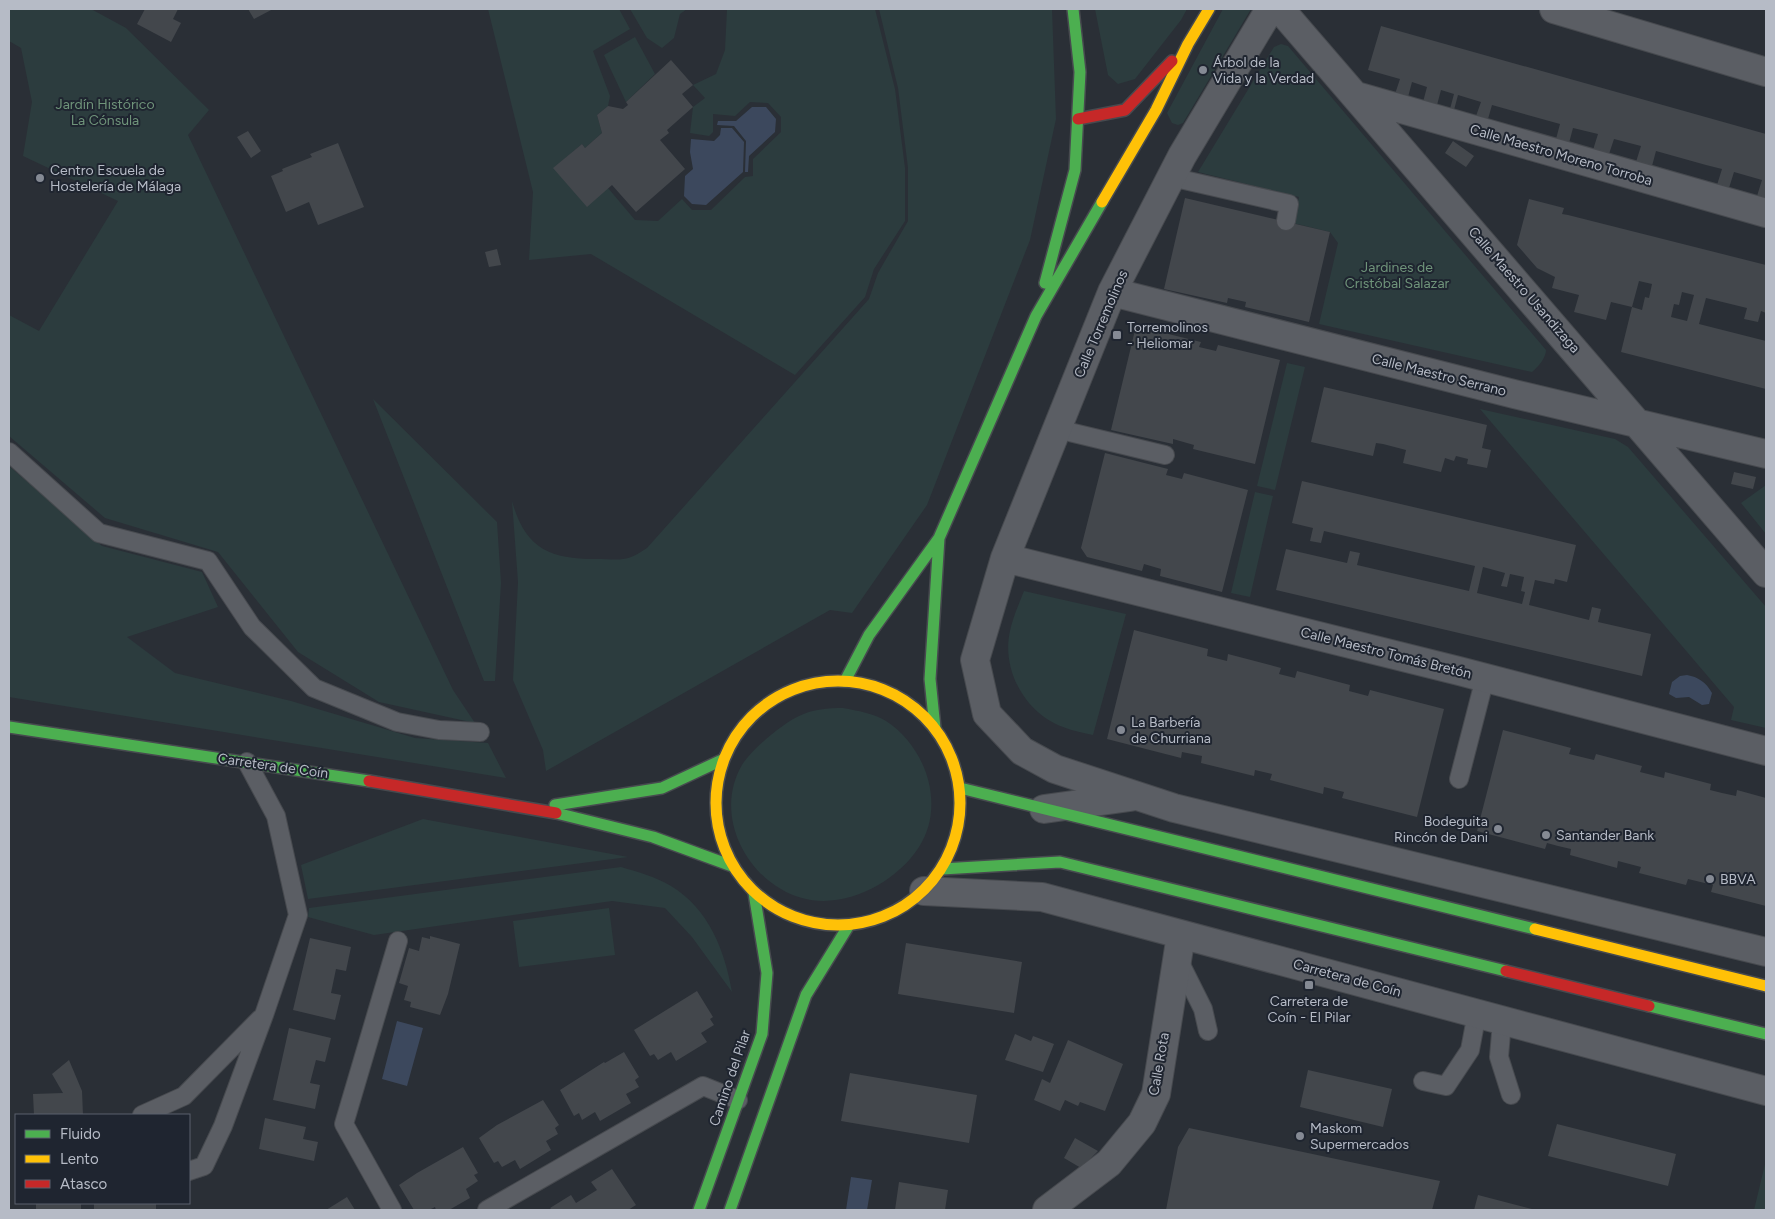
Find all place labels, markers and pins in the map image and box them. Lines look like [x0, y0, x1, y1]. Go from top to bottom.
place label: Árbol de la Vida y la Verdad [1213, 54, 1314, 87]
marker: Árbol de la Vida y la Verdad [1197, 64, 1209, 76]
place label: Centro Escuela de Hostelería de Málaga [50, 162, 181, 195]
marker: Centro Escuela de Hostelería de Málaga [34, 172, 46, 184]
place label: Torremolinos - Heliomar [1127, 319, 1208, 352]
marker: Torremolinos - Heliomar [1111, 329, 1123, 341]
place label: La Barbería de Churriana [1131, 714, 1211, 747]
marker: La Barbería de Churriana [1115, 724, 1127, 736]
place label: Bodeguita Rincón de Dani [1394, 813, 1488, 846]
marker: Bodeguita Rincón de Dani [1492, 823, 1504, 835]
place label: Santander Bank [1556, 827, 1654, 844]
marker: Santander Bank [1540, 829, 1552, 841]
place label: BBVA [1720, 871, 1756, 888]
marker: BBVA [1704, 873, 1716, 885]
marker: Carretera de Coín - El Pilar [1303, 979, 1315, 991]
place label: Carretera de Coín - El Pilar [1267, 993, 1351, 1026]
place label: Maskom Supermercados [1310, 1120, 1409, 1153]
marker: Maskom Supermercados [1294, 1130, 1306, 1142]

